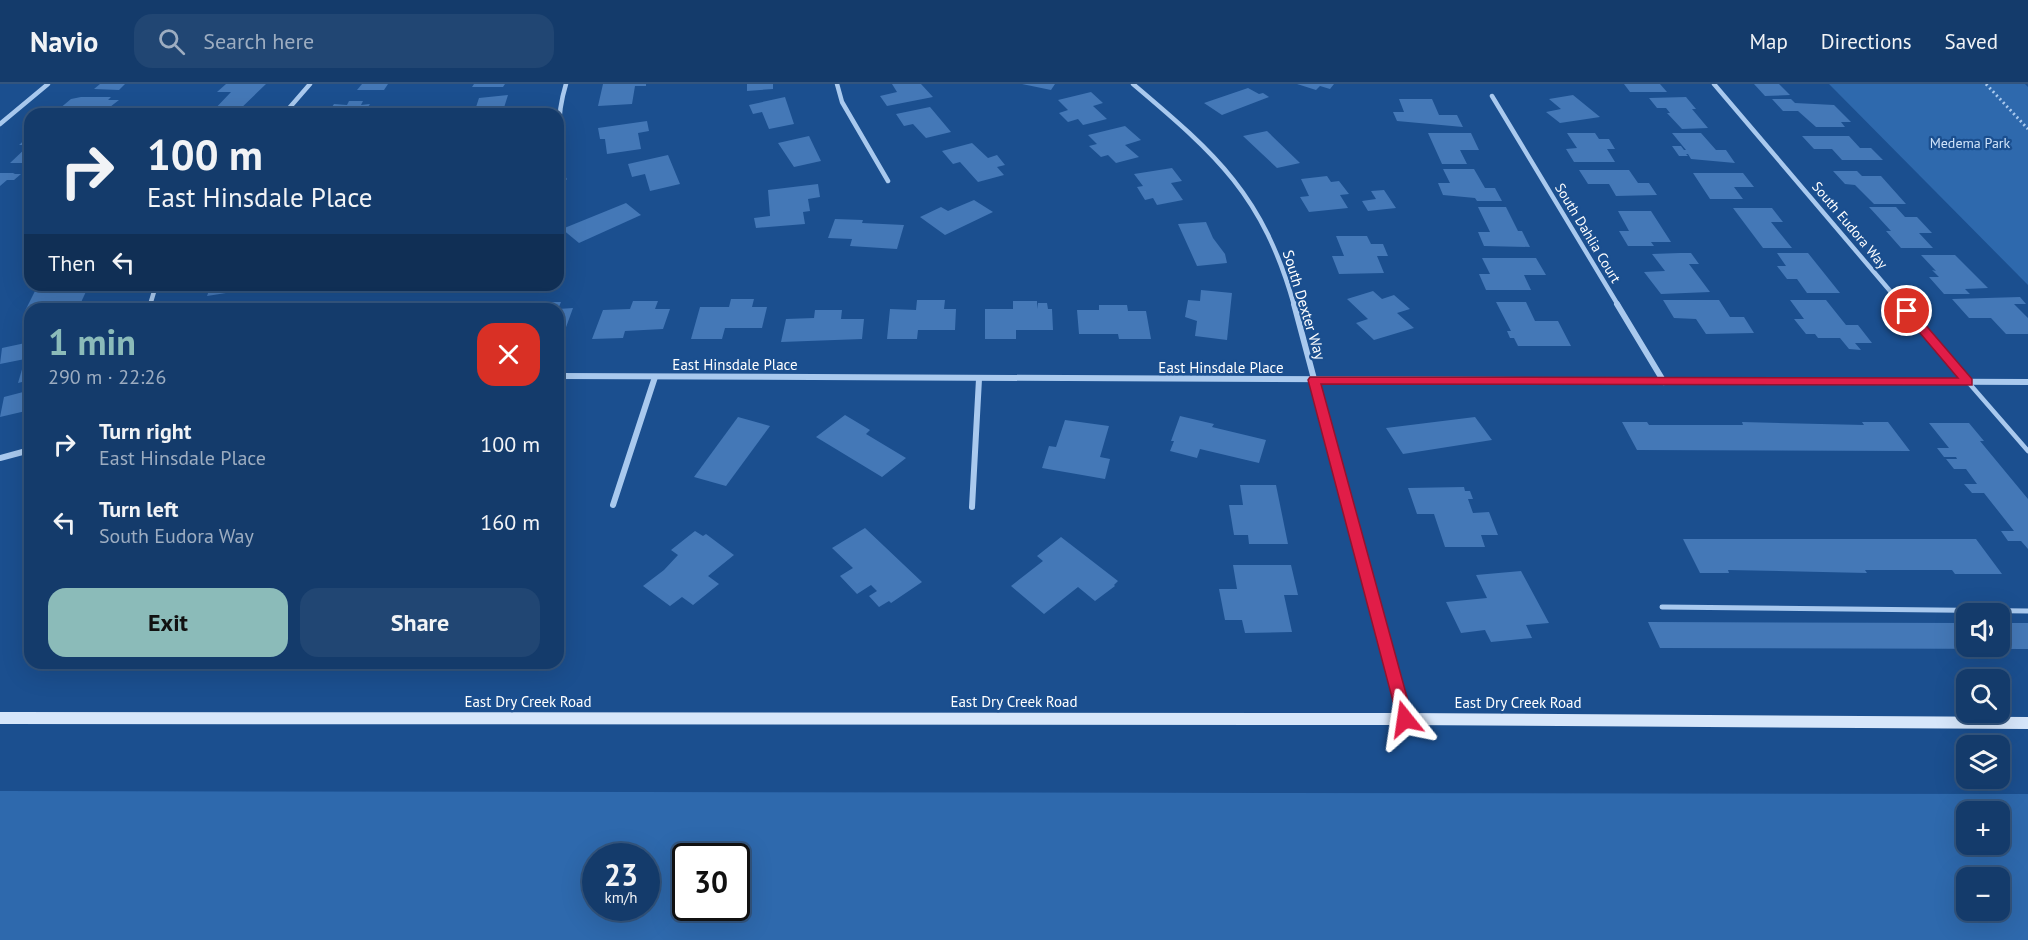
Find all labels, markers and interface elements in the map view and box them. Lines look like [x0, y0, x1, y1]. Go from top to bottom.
search box [134, 14, 554, 68]
text: Navio [30, 23, 98, 60]
icon: search [155, 25, 188, 58]
text: Search here [203, 27, 314, 55]
text: Map [1749, 28, 1788, 55]
text: Directions [1821, 28, 1912, 55]
text: Saved [1945, 28, 1998, 55]
text: 100 m [147, 127, 263, 182]
icon: right [48, 132, 126, 210]
park label: Medema Park [1930, 134, 2011, 152]
street label: South Eudora Way [1808, 178, 1892, 273]
text: East Hinsdale Place [147, 180, 372, 214]
street label: South Dahlia Court [1551, 180, 1625, 286]
icon: left [107, 246, 140, 279]
street label: South Dexter Way [1279, 248, 1330, 362]
text: Then [48, 249, 95, 277]
pin [1881, 285, 1932, 336]
icon: arrive [1890, 294, 1923, 327]
text: 1 min [48, 318, 136, 365]
button: close [477, 323, 540, 386]
street label: East Hinsdale Place [672, 355, 798, 374]
street label: East Hinsdale Place [1158, 358, 1284, 377]
text: 290 m · 22:26 [48, 364, 166, 390]
text: Turn right [99, 417, 191, 445]
icon: right [48, 428, 81, 461]
text: 100 m [480, 430, 540, 458]
text: East Hinsdale Place [99, 445, 266, 471]
text: Turn left [99, 495, 179, 523]
icon: left [48, 506, 81, 539]
text: 160 m [480, 508, 540, 536]
text: South Eudora Way [99, 523, 254, 549]
button: Exit [48, 588, 288, 657]
button: Share [300, 588, 540, 657]
map controls [1956, 603, 2010, 921]
button: sound [1956, 603, 2010, 657]
button: search [1956, 669, 2010, 723]
position arrow [1373, 687, 1437, 751]
street label: East Dry Creek Road [464, 692, 592, 711]
street label: East Dry Creek Road [950, 692, 1078, 711]
street label: East Dry Creek Road [1454, 693, 1582, 712]
button: layers [1956, 735, 2010, 789]
button: + [1956, 801, 2010, 855]
speed limit sign: 30 [672, 843, 750, 921]
text: 23 [604, 855, 638, 894]
button: − [1956, 867, 2010, 921]
text: km/h [605, 888, 637, 907]

